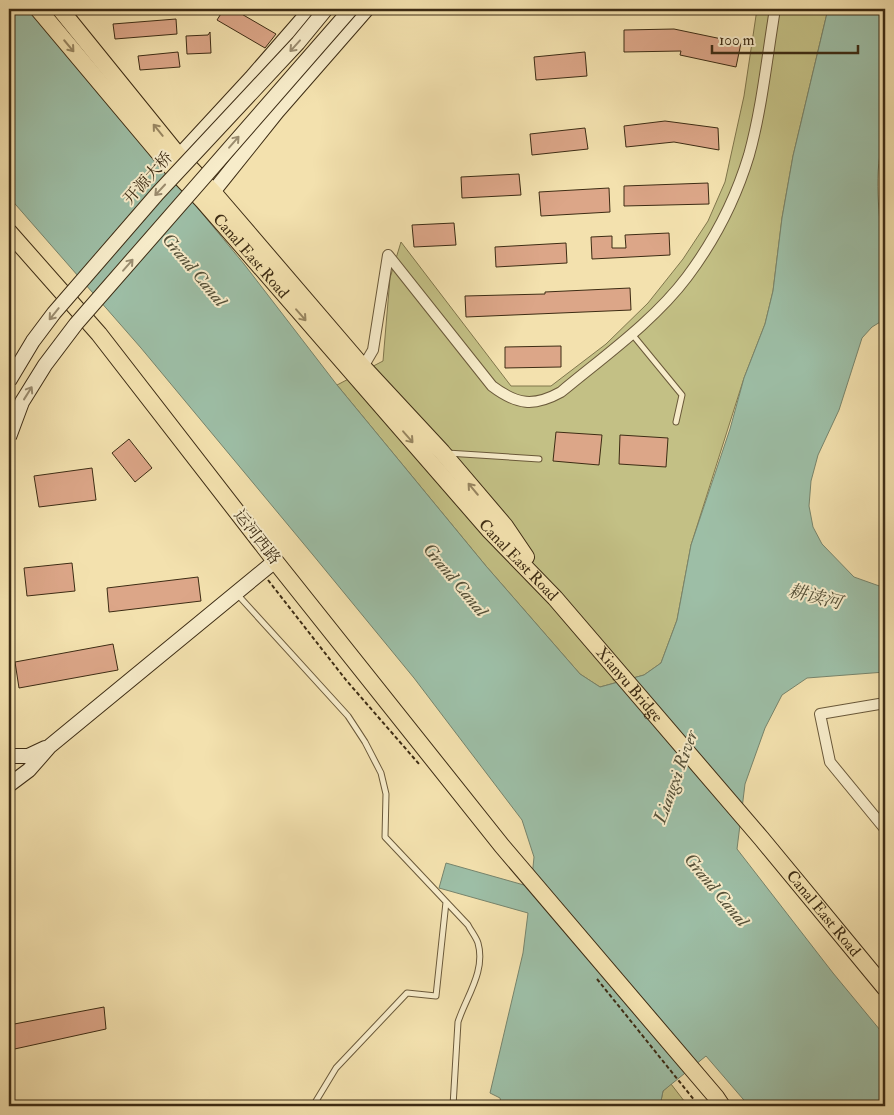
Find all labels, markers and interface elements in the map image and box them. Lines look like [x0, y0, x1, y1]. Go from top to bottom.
scale bar [712, 22, 858, 54]
text: 100 m [719, 31, 755, 50]
one-way arrow [63, 39, 74, 52]
one-way arrow [289, 40, 301, 53]
one-way arrow [153, 124, 164, 137]
one-way arrow [228, 135, 239, 148]
street label: 开源大桥 [119, 148, 177, 208]
one-way arrow [154, 184, 166, 197]
street label: Canal East Road [208, 209, 293, 303]
water label: Grand Canal [157, 229, 233, 313]
one-way arrow [122, 258, 133, 271]
one-way arrow [49, 307, 60, 320]
one-way arrow [295, 308, 307, 321]
one-way arrow [23, 386, 33, 400]
one-way arrow [402, 431, 413, 444]
one-way arrow [468, 483, 479, 496]
street label: 运河西路 [229, 506, 285, 568]
street label: Canal East Road [474, 515, 562, 605]
water label: Grand Canal [418, 539, 494, 623]
water label: 耕读河 [786, 579, 847, 615]
street label: Xianyu Bridge [591, 643, 667, 727]
water label: Liangxi River [648, 726, 704, 828]
water label: Grand Canal [679, 849, 755, 933]
street label: Canal East Road [782, 866, 865, 961]

